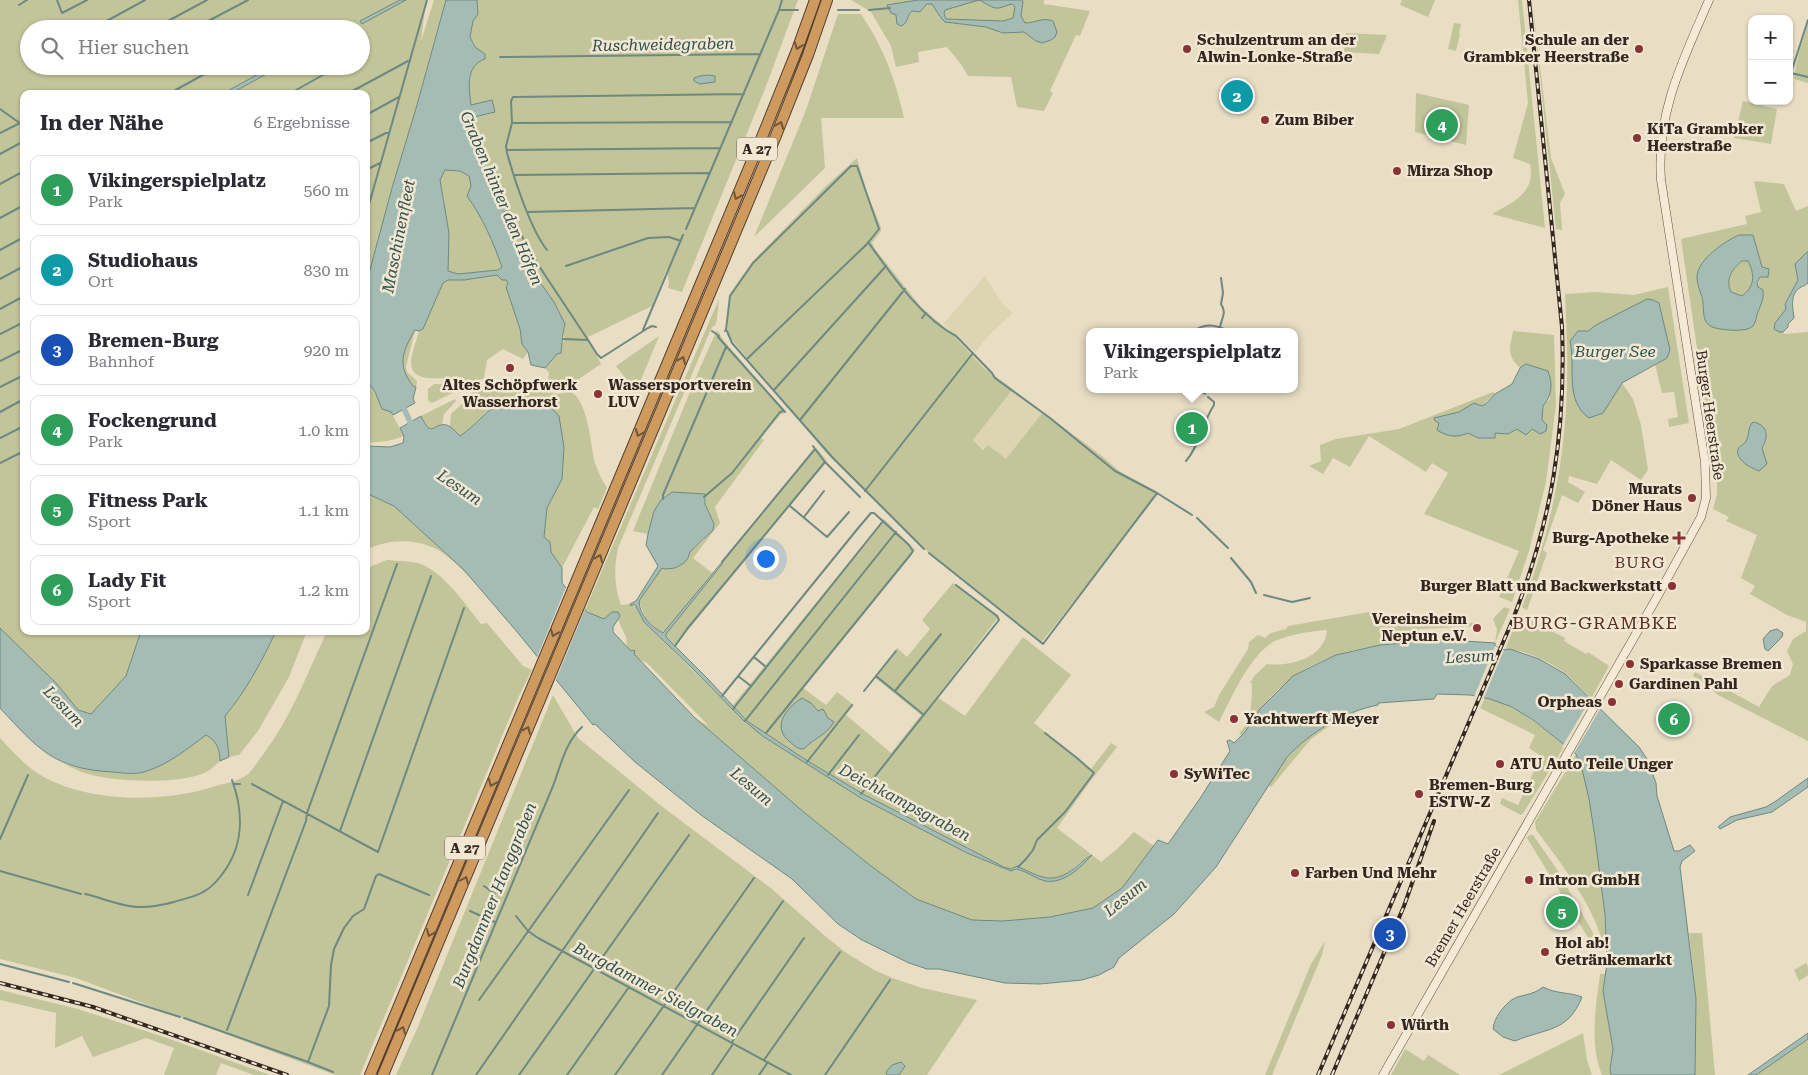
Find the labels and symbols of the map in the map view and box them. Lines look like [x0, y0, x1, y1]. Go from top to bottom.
place label: Schulzentrum an der Alwin-Lonke-Straße [1197, 31, 1356, 66]
place label: Schule an der Grambker Heerstraße [1463, 31, 1629, 66]
water label: Ruschweidegraben [591, 34, 734, 55]
one-way arrow [794, 41, 805, 50]
marker: Schulzentrum an der Alwin-Lonke-Straße [1181, 43, 1193, 55]
marker: Schule an der Grambker Heerstraße [1633, 43, 1645, 55]
pin: 2 [1221, 77, 1253, 115]
pin: 4 [1426, 106, 1458, 144]
water label: Graben hinter den Höfen [456, 108, 547, 288]
place label: Zum Biber [1275, 111, 1354, 129]
marker: Zum Biber [1259, 114, 1271, 126]
place label: KiTa Grambker Heerstraße [1647, 120, 1764, 155]
one-way arrow [773, 121, 784, 130]
marker: KiTa Grambker Heerstraße [1631, 132, 1643, 144]
road number: A 27 [737, 138, 777, 160]
place label: Mirza Shop [1407, 162, 1493, 180]
marker: Mirza Shop [1391, 165, 1403, 177]
water label: Maschinenfleet [378, 178, 419, 295]
one-way arrow [733, 192, 743, 200]
water label: Burger See [1573, 342, 1656, 361]
street label: Burger Heerstraße [1692, 349, 1728, 481]
one-way arrow [676, 356, 687, 365]
marker: Altes Schöpfwerk Wasserhorst [504, 362, 516, 374]
place label: Altes Schöpfwerk Wasserhorst [442, 376, 578, 411]
place label: Wassersportverein LUV [608, 376, 751, 411]
marker: Wassersportverein LUV [592, 388, 604, 400]
pin: 1 [1176, 409, 1208, 447]
one-way arrow [634, 428, 645, 437]
water label: Lesum [433, 465, 486, 509]
place label: Murats Döner Haus [1592, 480, 1682, 515]
marker: Murats Döner Haus [1686, 492, 1698, 504]
place label: Burg-Apotheke [1552, 529, 1669, 547]
marker: Burg-Apotheke [1673, 532, 1685, 544]
your location [753, 546, 779, 572]
district label: BURG [1615, 553, 1665, 572]
one-way arrow [593, 554, 603, 563]
place label: Burger Blatt und Backwerkstatt [1420, 577, 1662, 595]
marker: Burger Blatt und Backwerkstatt [1666, 580, 1678, 592]
place label: Vereinsheim Neptun e.V. [1372, 610, 1468, 645]
district label: BURG-GRAMBKE [1512, 612, 1678, 633]
marker: Vereinsheim Neptun e.V. [1471, 622, 1483, 634]
one-way arrow [550, 628, 561, 637]
water label: Lesum [1444, 646, 1495, 667]
place label: Sparkasse Bremen [1640, 655, 1782, 673]
marker: Sparkasse Bremen [1624, 658, 1636, 670]
place label: Gardinen Pahl [1629, 675, 1738, 693]
marker: Gardinen Pahl [1613, 678, 1625, 690]
water label: Lesum [39, 681, 88, 731]
place label: Orpheas [1537, 693, 1602, 711]
marker: Orpheas [1606, 696, 1618, 708]
pin: 6 [1658, 700, 1690, 738]
place label: Yachtwerft Meyer [1244, 710, 1379, 728]
marker: Yachtwerft Meyer [1228, 713, 1240, 725]
one-way arrow [521, 726, 532, 735]
place label: ATU Auto Teile Unger [1510, 755, 1673, 773]
marker: ATU Auto Teile Unger [1494, 758, 1506, 770]
water label: Deichkampsgraben [835, 759, 974, 845]
water label: Lesum [726, 763, 777, 810]
place label: SyWiTec [1184, 765, 1250, 783]
marker: SyWiTec [1168, 768, 1180, 780]
place label: Bremen-Burg ESTW-Z [1429, 776, 1533, 811]
one-way arrow [488, 778, 498, 787]
marker: Bremen-Burg ESTW-Z [1413, 788, 1425, 800]
water label: Burgdammer Hanggraben [448, 800, 540, 992]
road number: A 27 [445, 836, 485, 860]
street label: Bremer Heerstraße [1421, 844, 1505, 970]
place label: Farben Und Mehr [1305, 864, 1437, 882]
marker: Farben Und Mehr [1289, 867, 1301, 879]
place label: Intron GmbH [1539, 871, 1640, 889]
water label: Lesum [1099, 874, 1151, 921]
marker: Intron GmbH [1523, 874, 1535, 886]
one-way arrow [459, 876, 469, 885]
pin: 5 [1546, 893, 1578, 931]
pin: 3 [1374, 915, 1406, 953]
one-way arrow [425, 928, 436, 937]
place label: Hol ab! Getränkemarkt [1555, 934, 1672, 969]
water label: Burgdammer Sielgraben [569, 937, 741, 1041]
marker: Hol ab! Getränkemarkt [1539, 946, 1551, 958]
place label: Würth [1401, 1016, 1449, 1034]
marker: Würth [1385, 1019, 1397, 1031]
one-way arrow [396, 1026, 407, 1035]

